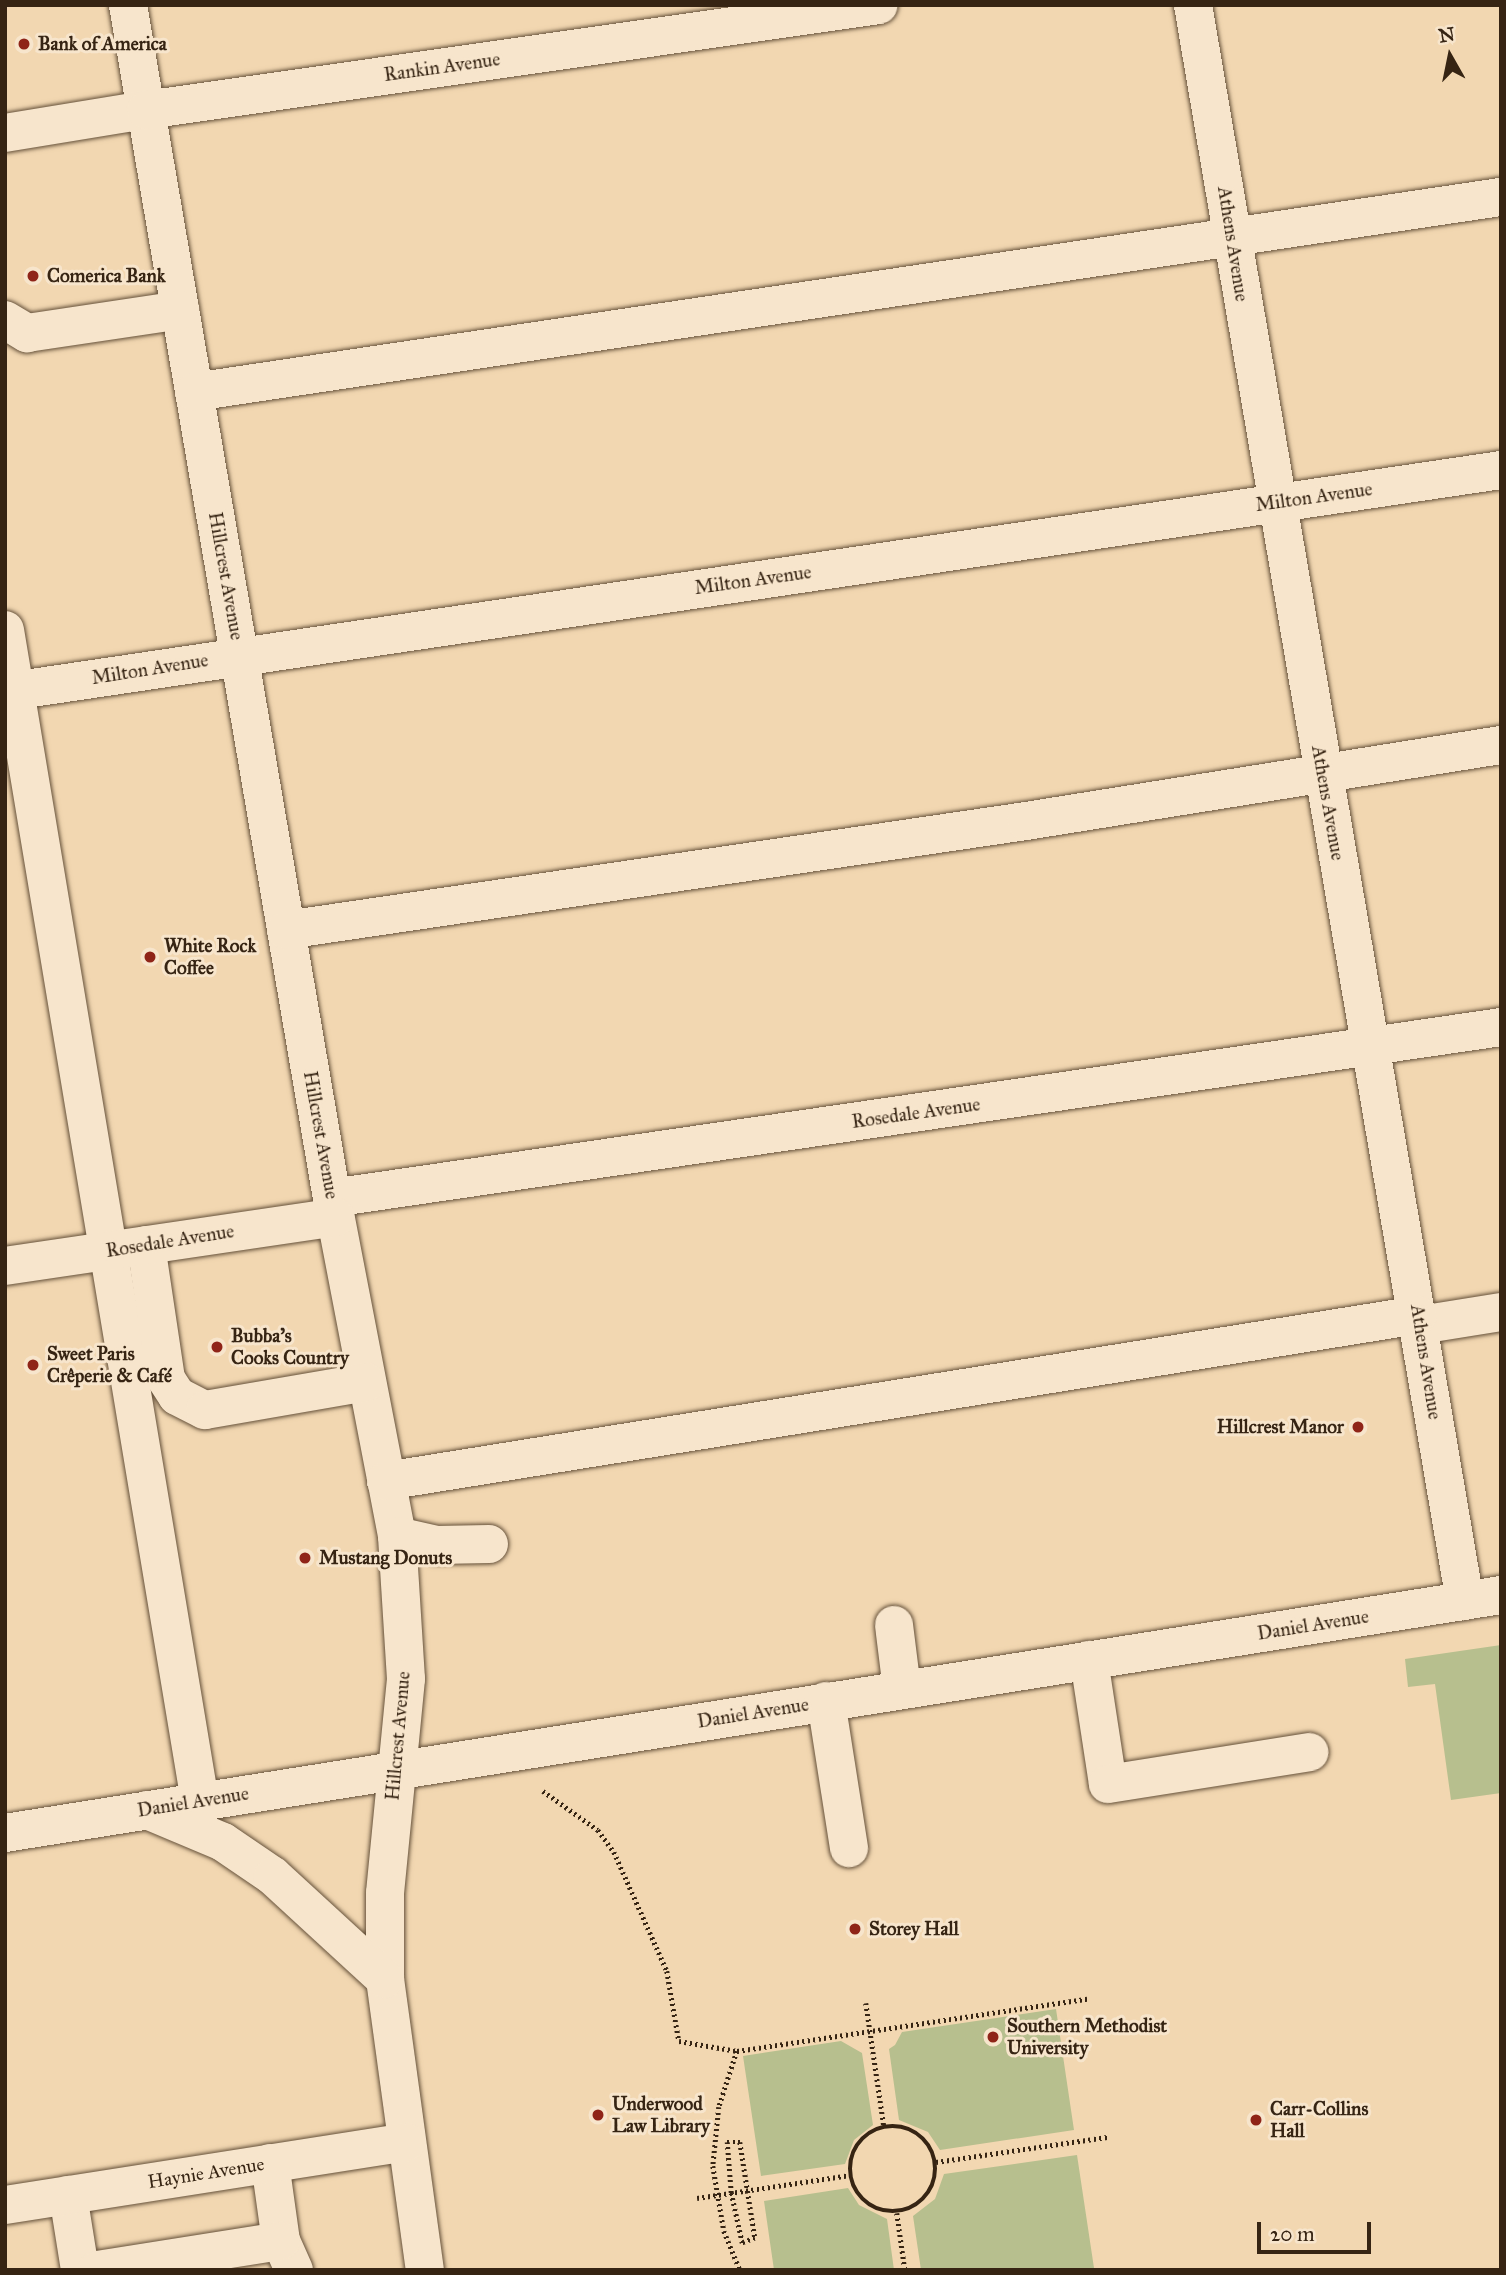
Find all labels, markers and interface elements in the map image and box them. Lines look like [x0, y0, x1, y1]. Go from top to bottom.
north arrow [1415, 21, 1485, 91]
text: N [1437, 22, 1456, 47]
place label: Bank of America [38, 33, 167, 55]
marker: Bank of America [16, 36, 32, 52]
street label: Rankin Avenue [382, 48, 502, 86]
street label: Athens Avenue [1213, 185, 1253, 303]
place label: Comerica Bank [47, 265, 166, 287]
marker: Comerica Bank [25, 268, 41, 284]
street label: Milton Avenue [1254, 478, 1374, 516]
street label: Hillcrest Avenue [204, 510, 248, 642]
street label: Milton Avenue [693, 561, 813, 599]
street label: Milton Avenue [90, 649, 210, 689]
street label: Athens Avenue [1307, 744, 1349, 862]
place label: White Rock Coffee [164, 935, 256, 979]
marker: White Rock Coffee [142, 949, 158, 965]
street label: Hillcrest Avenue [299, 1069, 343, 1201]
street label: Rosedale Avenue [850, 1093, 982, 1133]
street label: Rosedale Avenue [104, 1220, 236, 1262]
street label: Athens Avenue [1406, 1303, 1446, 1421]
place label: Bubba's Cooks Country [231, 1325, 349, 1369]
marker: Bubba's Cooks Country [209, 1339, 225, 1355]
place label: Sweet Paris Crêperie & Café [47, 1343, 172, 1387]
marker: Sweet Paris Crêperie & Café [25, 1357, 41, 1373]
place label: Hillcrest Manor [1217, 1416, 1344, 1438]
marker: Hillcrest Manor [1350, 1419, 1366, 1435]
place label: Mustang Donuts [319, 1547, 452, 1569]
marker: Mustang Donuts [297, 1550, 313, 1566]
street label: Daniel Avenue [1256, 1605, 1370, 1645]
street label: Hillcrest Avenue [381, 1670, 415, 1802]
street label: Daniel Avenue [696, 1693, 810, 1733]
street label: Daniel Avenue [136, 1782, 250, 1822]
place label: Storey Hall [869, 1918, 959, 1940]
marker: Storey Hall [847, 1921, 863, 1937]
place label: Southern Methodist University [1007, 2015, 1167, 2059]
marker: Southern Methodist University [985, 2029, 1001, 2045]
place label: Underwood Law Library [612, 2093, 710, 2137]
place label: Carr-Collins Hall [1270, 2098, 1368, 2142]
marker: Underwood Law Library [590, 2107, 606, 2123]
marker: Carr-Collins Hall [1248, 2112, 1264, 2128]
street label: Haynie Avenue [146, 2153, 266, 2193]
scale bar [1261, 2208, 1375, 2252]
text: 20 m [1270, 2221, 1315, 2247]

